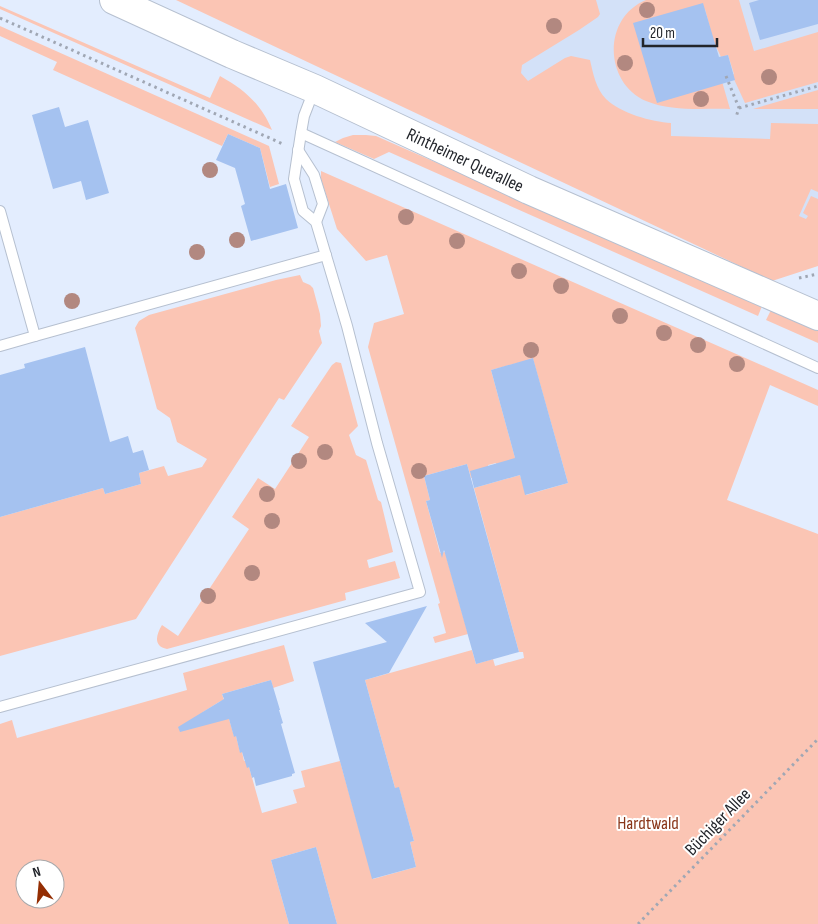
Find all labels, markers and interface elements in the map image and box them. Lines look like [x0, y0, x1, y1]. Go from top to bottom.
scale bar [643, 15, 717, 47]
text: 20 m [650, 24, 675, 43]
street label: Rintheimer Querallee [403, 123, 527, 196]
street label: Büchiger Allee [681, 784, 755, 860]
park label: Hardtwald [617, 813, 679, 834]
north arrow [15, 859, 65, 909]
text: N [31, 863, 42, 881]

